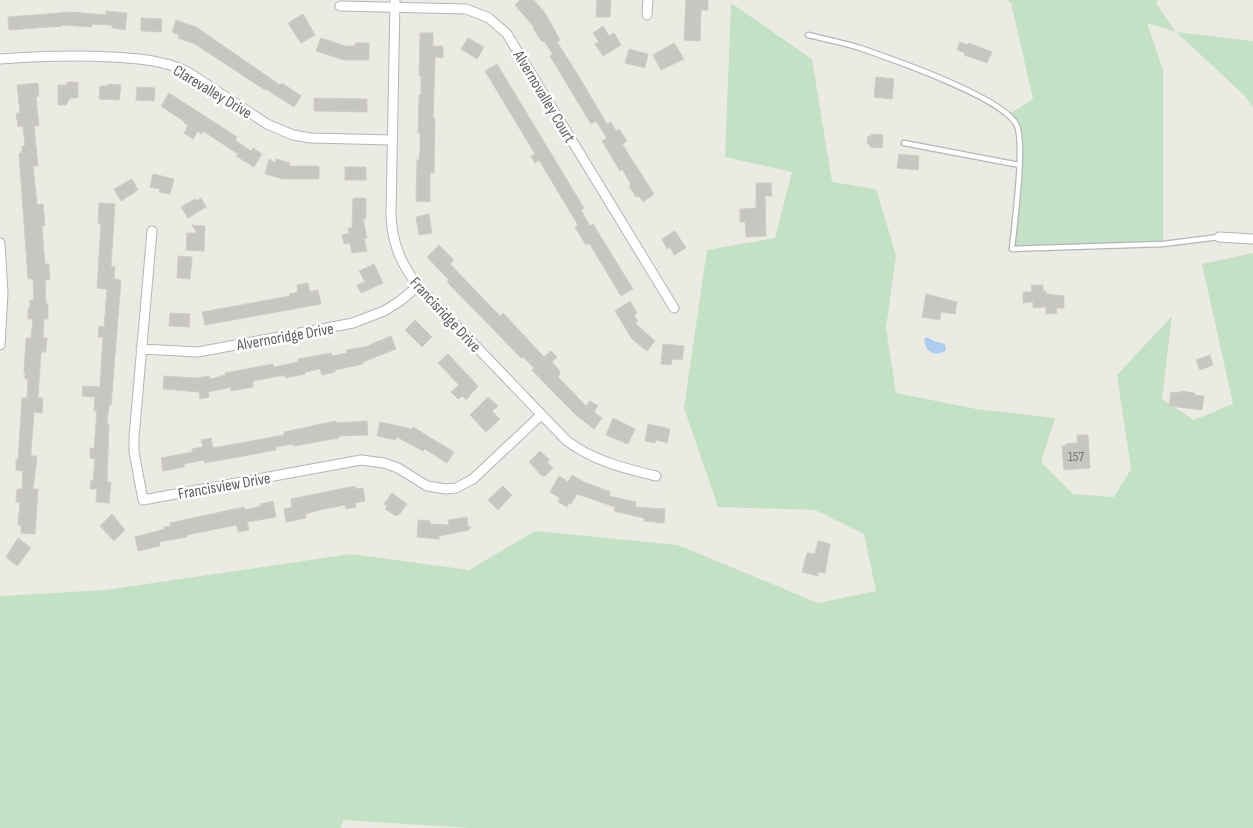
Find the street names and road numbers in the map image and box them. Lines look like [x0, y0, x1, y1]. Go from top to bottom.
street label: Alvernovalley Court [508, 46, 579, 146]
street label: Clarevalley Drive [169, 61, 255, 123]
street label: Francisridge Drive [405, 273, 485, 357]
street label: Alvernoridge Drive [234, 320, 335, 356]
street label: Francisview Drive [177, 469, 272, 504]

